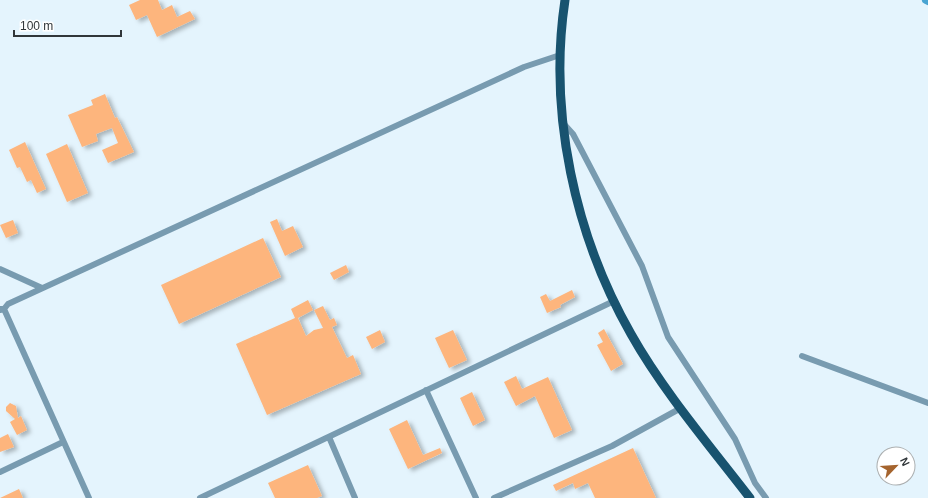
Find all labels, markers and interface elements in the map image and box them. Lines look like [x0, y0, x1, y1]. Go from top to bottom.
scale bar [14, 12, 121, 38]
text: 100 m [20, 19, 53, 33]
north arrow [876, 446, 916, 486]
text: N [898, 456, 912, 468]

